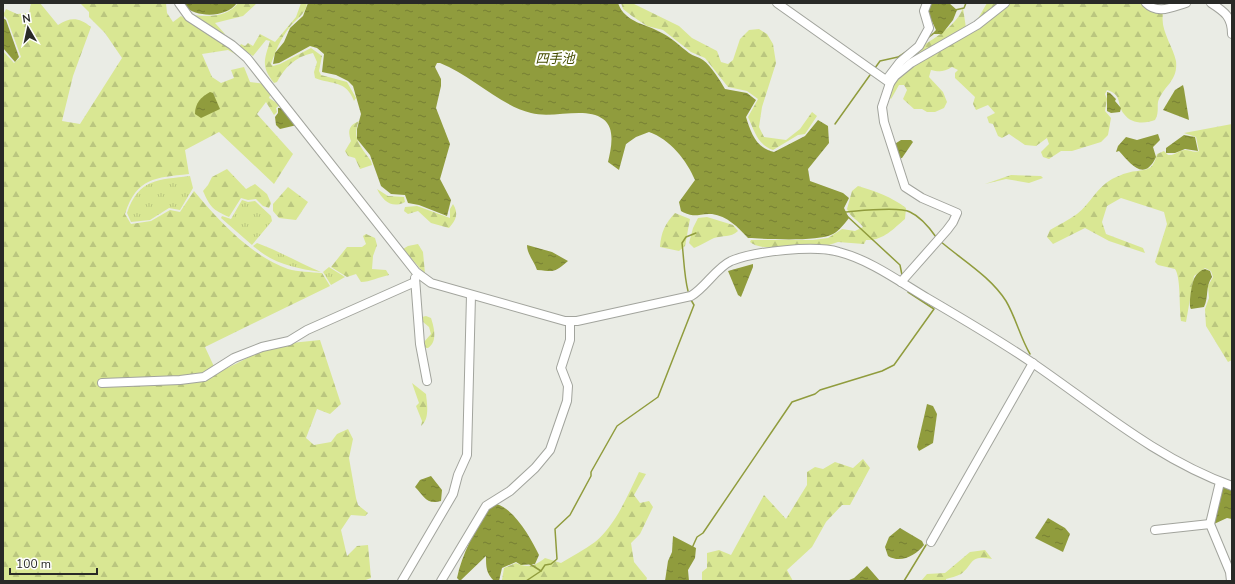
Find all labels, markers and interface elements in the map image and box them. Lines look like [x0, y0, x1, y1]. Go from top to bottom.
north arrow [8, 8, 48, 48]
text: N [21, 11, 32, 27]
water label: 四手池 [535, 50, 576, 68]
scale bar [10, 550, 97, 576]
text: 100 m [16, 556, 51, 572]

